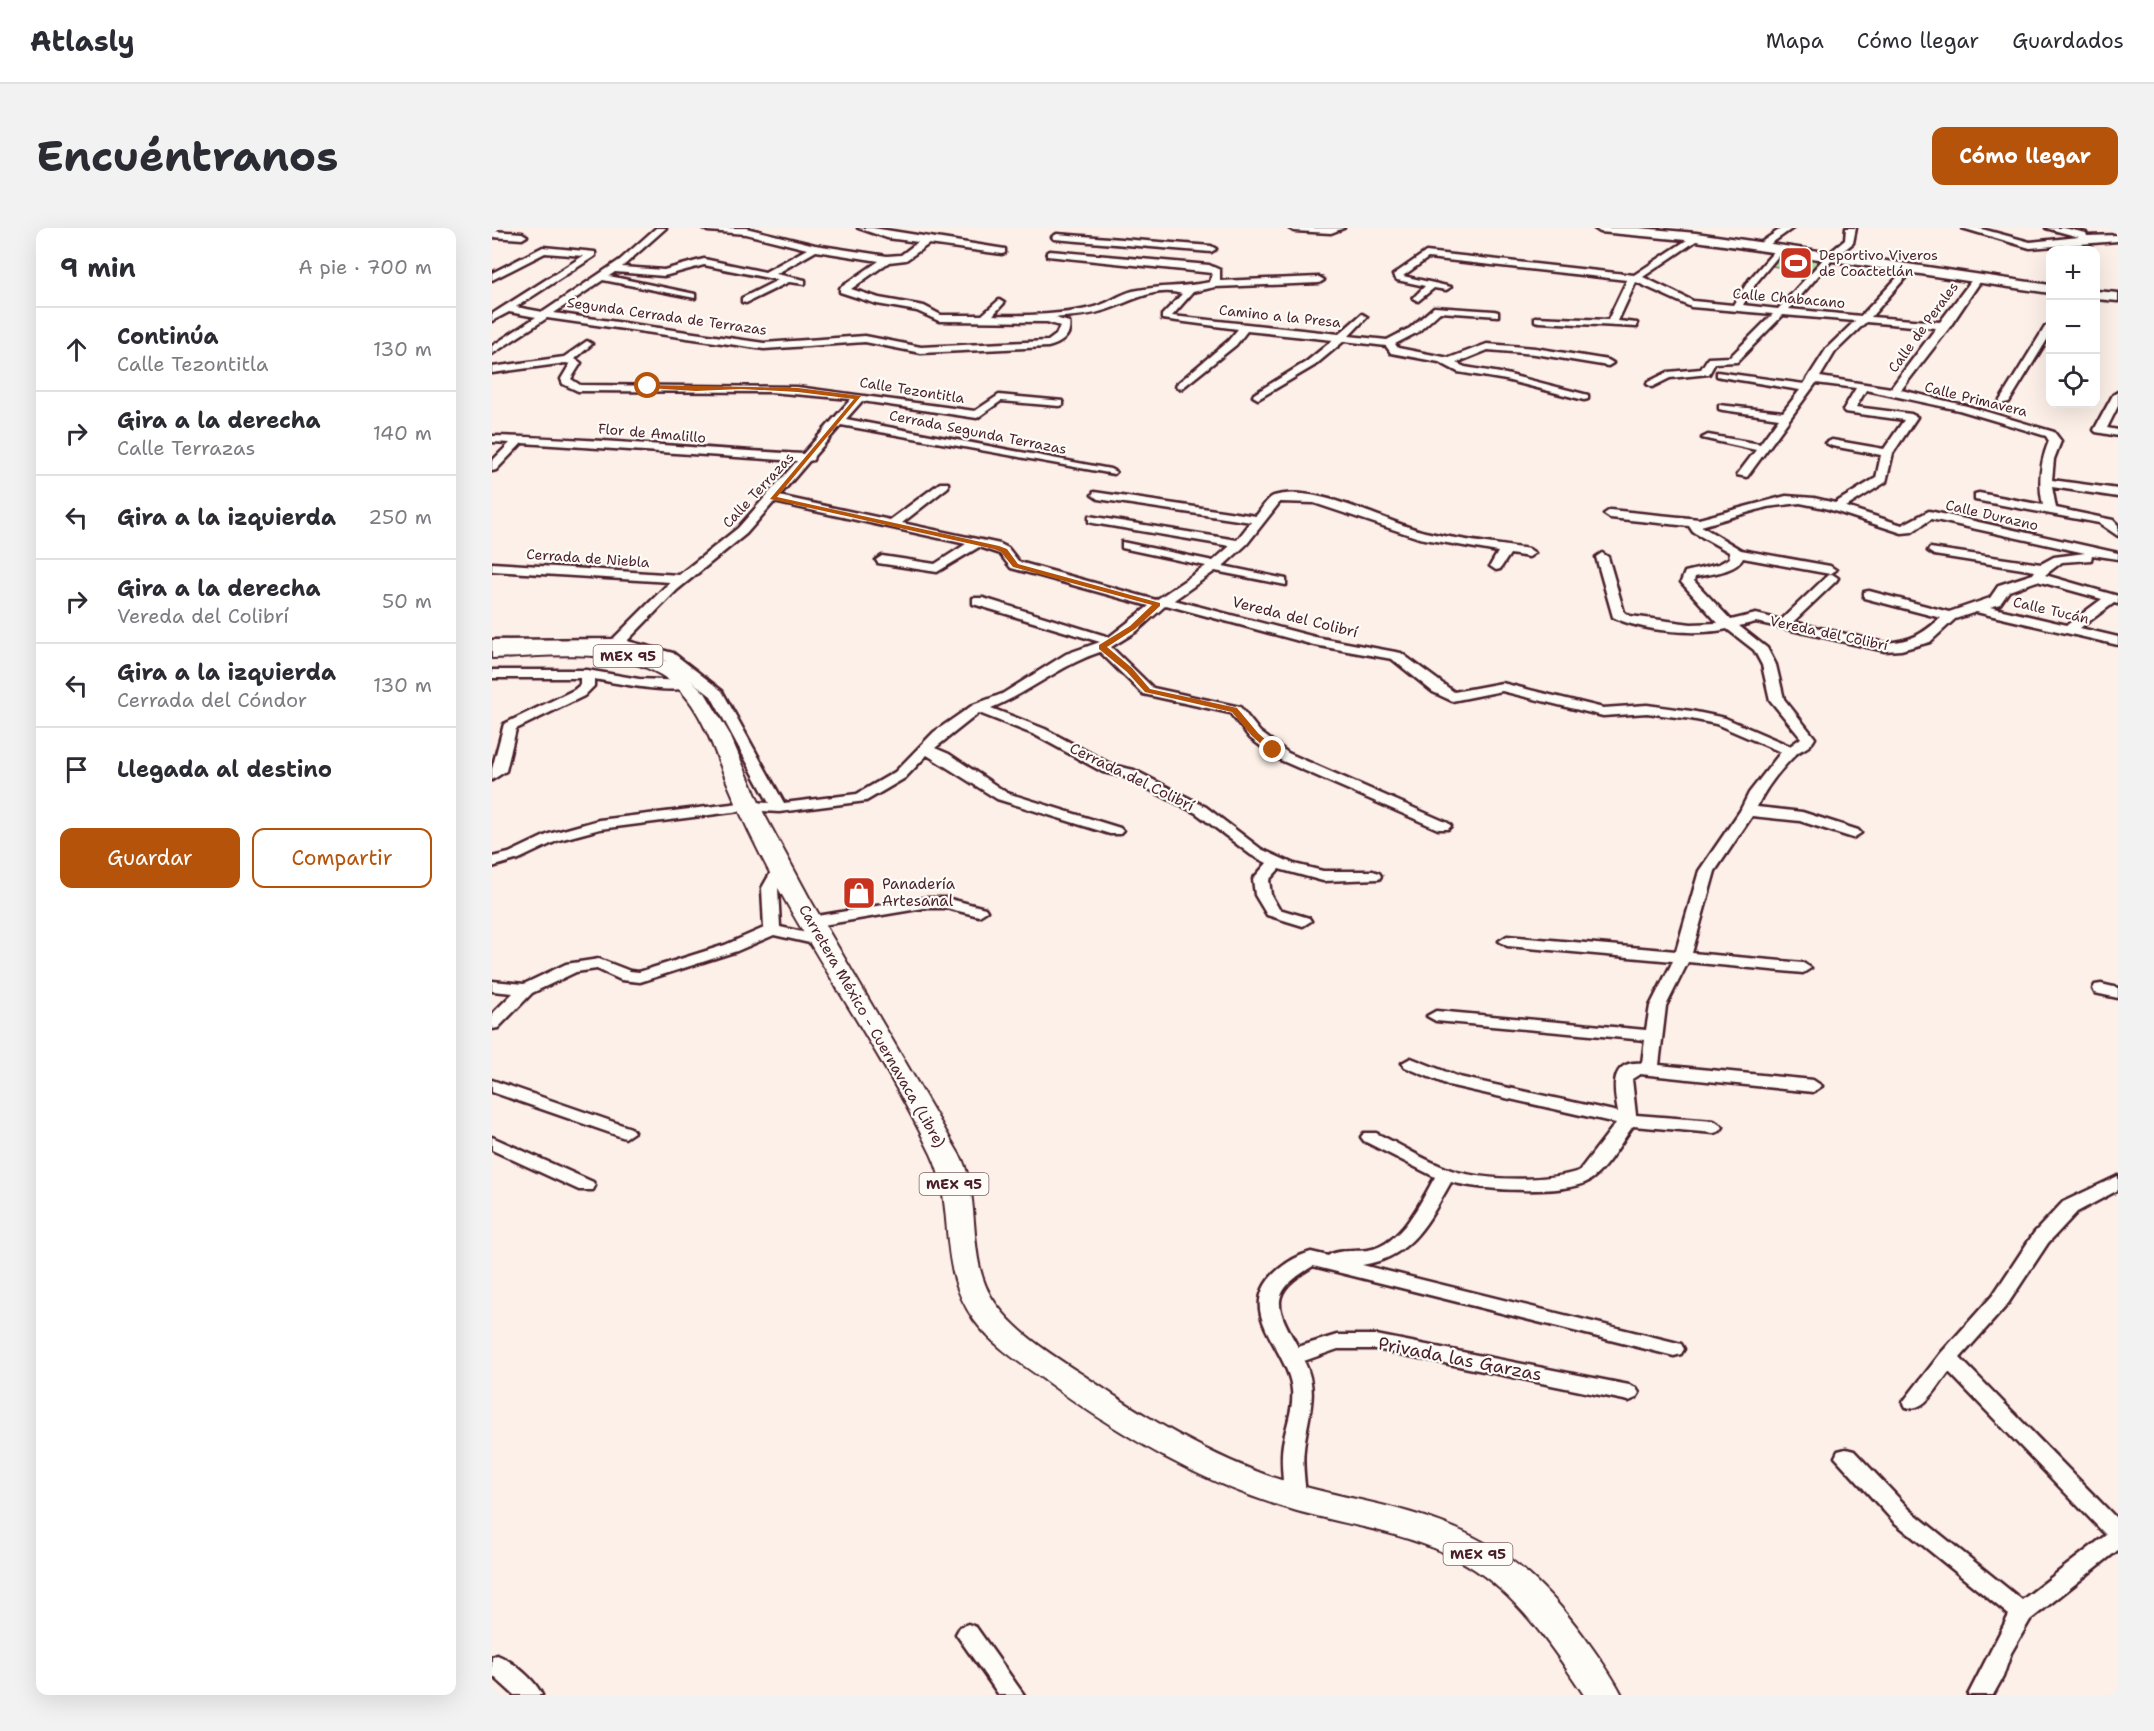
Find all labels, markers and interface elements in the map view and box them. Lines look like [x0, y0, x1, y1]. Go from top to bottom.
text: Atlasly [30, 22, 135, 60]
text: Mapa [1766, 27, 1824, 55]
text: Cómo llegar [1857, 27, 1979, 55]
text: Guardados [2012, 27, 2124, 55]
button: Cómo llegar [1932, 127, 2118, 185]
text: Encuéntranos [36, 128, 338, 184]
sports icon: Deportivo Viveros de Coactetlán [1778, 245, 1814, 281]
place label: Deportivo Viveros de Coactetlán [1819, 246, 1938, 280]
map controls [2046, 246, 2100, 408]
button: + [2046, 246, 2100, 300]
text: 9 min [60, 250, 136, 285]
text: A pie · 700 m [298, 254, 432, 280]
street label: Calle de Perales [1884, 278, 1962, 376]
street label: Calle Chabacano [1732, 284, 1846, 312]
street label: Segunda Cerrada de Terrazas [566, 293, 768, 339]
button: − [2046, 300, 2100, 354]
street label: Camino a la Presa [1218, 301, 1342, 331]
text: Continúa [117, 322, 219, 351]
icon: ahead [60, 333, 93, 366]
text: 130 m [373, 336, 432, 362]
text: Calle Tezontitla [117, 351, 268, 377]
button: locate [2046, 354, 2100, 408]
route start [634, 372, 660, 398]
street label: Calle Tezontitla [858, 373, 966, 407]
street label: Calle Primavera [1923, 378, 2030, 421]
text: Gira a la derecha [117, 406, 321, 435]
street label: Cerrada Segunda Terrazas [888, 406, 1068, 458]
icon: right [60, 417, 93, 450]
street label: Flor de Amalillo [597, 419, 707, 447]
text: 140 m [373, 420, 432, 446]
text: Calle Terrazas [117, 435, 255, 461]
street label: Calle Terrazas [718, 448, 798, 532]
street label: Calle Durazno [1944, 496, 2040, 534]
icon: left [60, 501, 93, 534]
text: Gira a la izquierda [117, 503, 336, 532]
text: 250 m [368, 504, 432, 530]
street label: Cerrada de Niebla [526, 545, 651, 571]
text: Gira a la derecha [117, 574, 321, 603]
icon: right [60, 585, 93, 618]
text: 50 m [382, 588, 432, 614]
street label: Vereda del Colibrí [1230, 592, 1361, 642]
street label: Calle Tucán [2011, 593, 2091, 628]
text: Vereda del Colibrí [117, 603, 289, 629]
street label: Vereda del Colibrí [1768, 612, 1890, 654]
road number: MEX 95 [594, 645, 662, 667]
text: Gira a la izquierda [117, 658, 336, 687]
icon: left [60, 669, 93, 702]
text: 130 m [373, 672, 432, 698]
text: Cerrada del Cóndor [117, 687, 307, 713]
route end [1259, 736, 1285, 762]
street label: Cerrada del Colibrí [1066, 738, 1198, 816]
icon: arrive [60, 753, 93, 786]
text: Llegada al destino [117, 755, 332, 784]
button: Guardar [60, 828, 240, 888]
button: Compartir [252, 828, 432, 888]
place label: Panadería Artesanal [882, 874, 956, 911]
shop icon: Panadería Artesanal [841, 875, 877, 911]
street label: Carretera México - Cuernavaca (Libre) [794, 901, 950, 1151]
road number: MEX 95 [920, 1173, 988, 1195]
street label: Privada las Garzas [1376, 1331, 1544, 1387]
road number: MEX 95 [1444, 1543, 1512, 1565]

